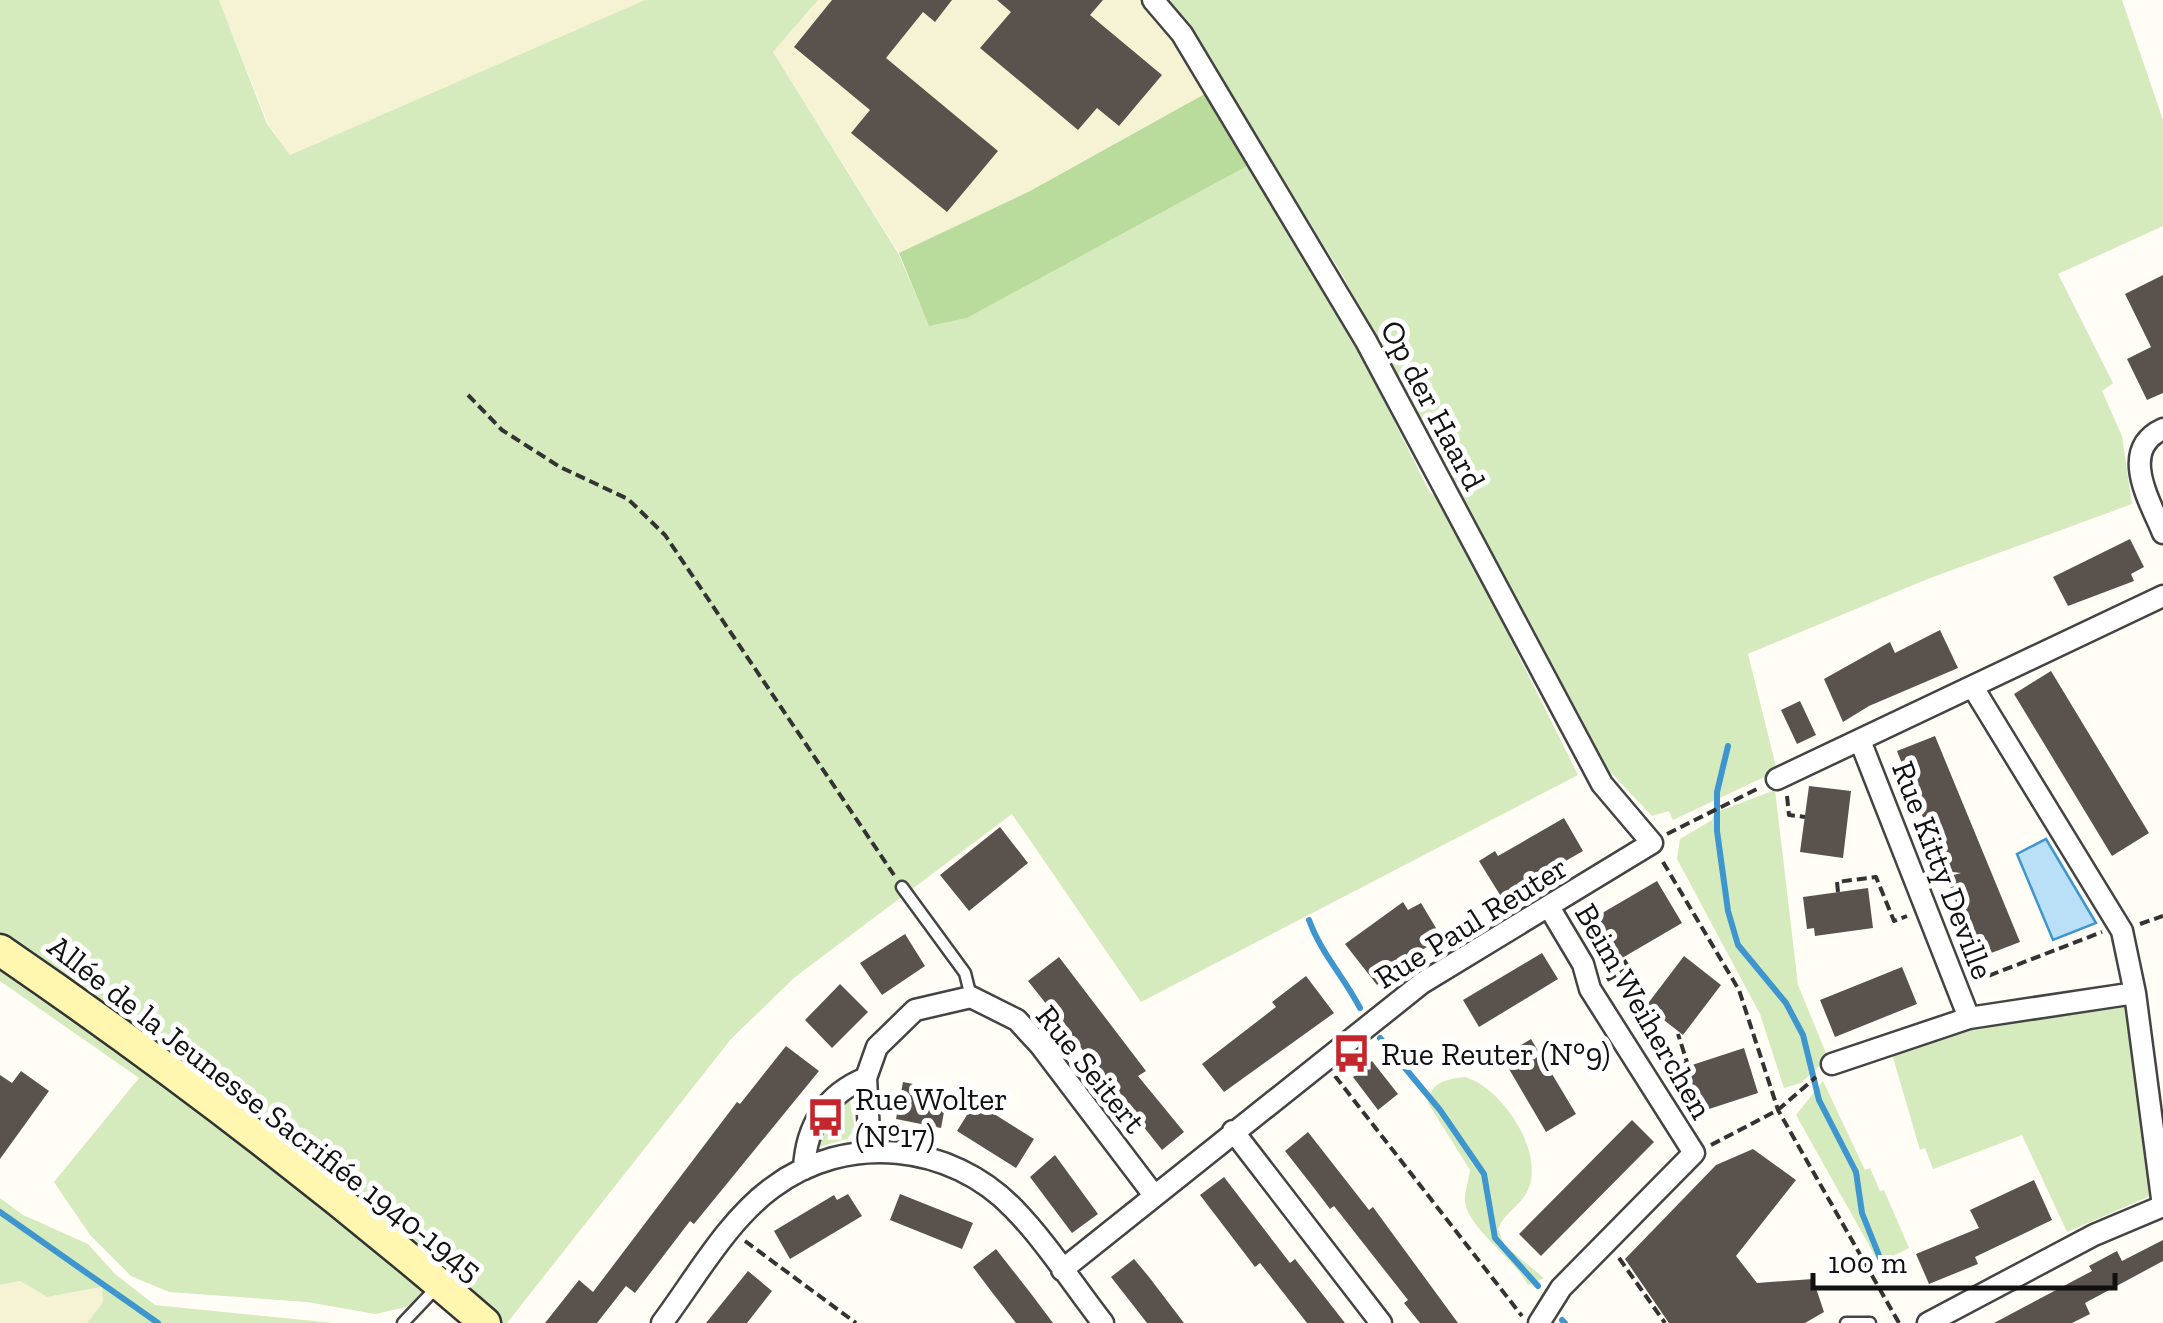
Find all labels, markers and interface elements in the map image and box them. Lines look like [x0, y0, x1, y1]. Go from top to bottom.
street label: Op der Haard [1372, 314, 1494, 497]
street label: Rue Kitty Deville [1884, 756, 2002, 984]
street label: Rue Paul Reuter [1368, 848, 1574, 996]
street label: Beim Weiherchen [1567, 897, 1721, 1126]
street label: Allée de la Jeunesse Sacrifiée 1940-1945 [41, 927, 489, 1289]
street label: Rue Seitert [1028, 997, 1154, 1141]
bus stop icon: Rue Reuter (N°9) [1330, 1033, 1372, 1075]
place label: Rue Reuter (N°9) [1381, 1035, 1610, 1073]
place label: Rue Wolter (N°17) [855, 1080, 1008, 1155]
bus stop icon: Rue Wolter (N°17) [804, 1096, 846, 1138]
scale bar [1813, 1228, 2116, 1290]
text: 100 m [1828, 1245, 1907, 1281]

